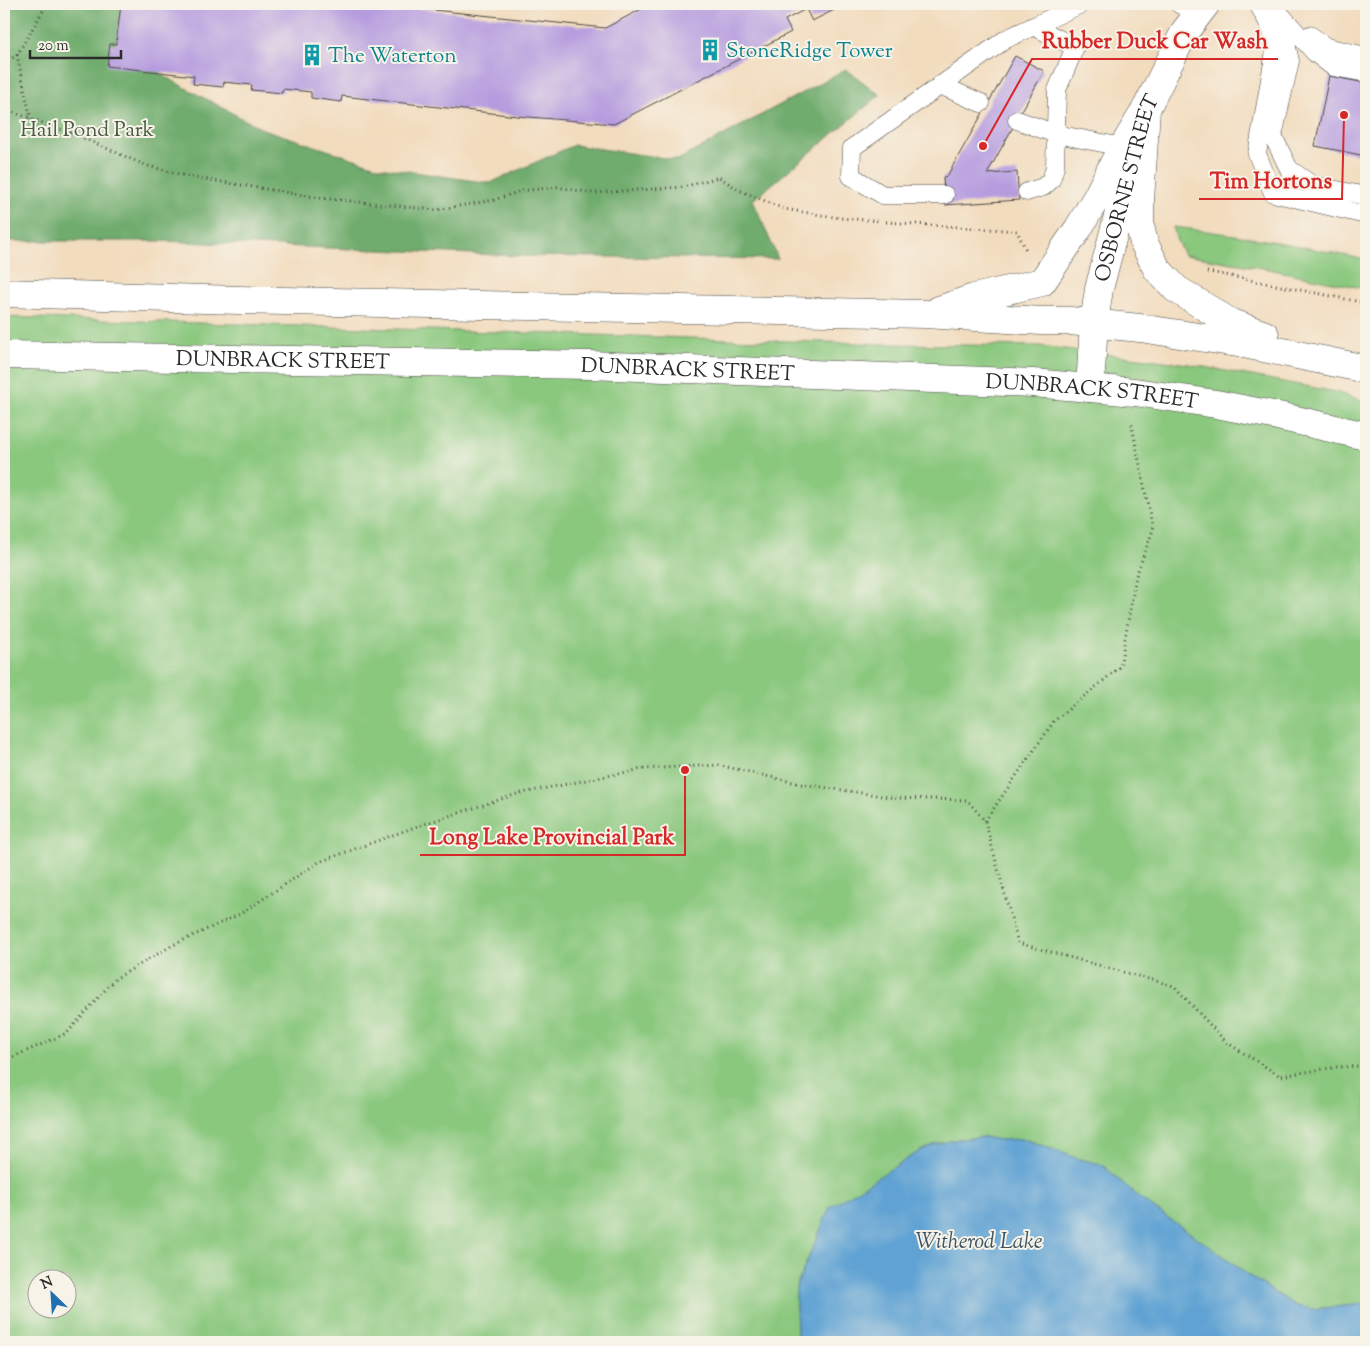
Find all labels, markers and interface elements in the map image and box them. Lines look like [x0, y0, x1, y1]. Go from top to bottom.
callout: Rubber Duck Car Wash [1032, 22, 1278, 59]
text: Rubber Duck Car Wash [1042, 27, 1268, 59]
scale bar [30, 28, 121, 60]
text: 20 m [38, 36, 69, 57]
building icon: StoneRidge Tower [697, 37, 723, 63]
place label: StoneRidge Tower [726, 37, 893, 67]
building icon: The Waterton [299, 42, 325, 68]
place label: The Waterton [328, 42, 457, 72]
street label: OSBORNE STREET [1088, 90, 1168, 286]
park label: Hail Pond Park [20, 116, 154, 146]
callout: Tim Hortons [1199, 162, 1342, 199]
text: Tim Hortons [1210, 167, 1333, 199]
street label: DUNBRACK STREET [176, 345, 390, 379]
street label: DUNBRACK STREET [580, 352, 796, 390]
street label: DUNBRACK STREET [985, 368, 1201, 418]
callout: Long Lake Provincial Park [420, 818, 685, 855]
text: Long Lake Provincial Park [430, 823, 674, 855]
water label: Witherod Lake [915, 1227, 1043, 1259]
north arrow [28, 1268, 78, 1318]
text: N [38, 1273, 57, 1295]

